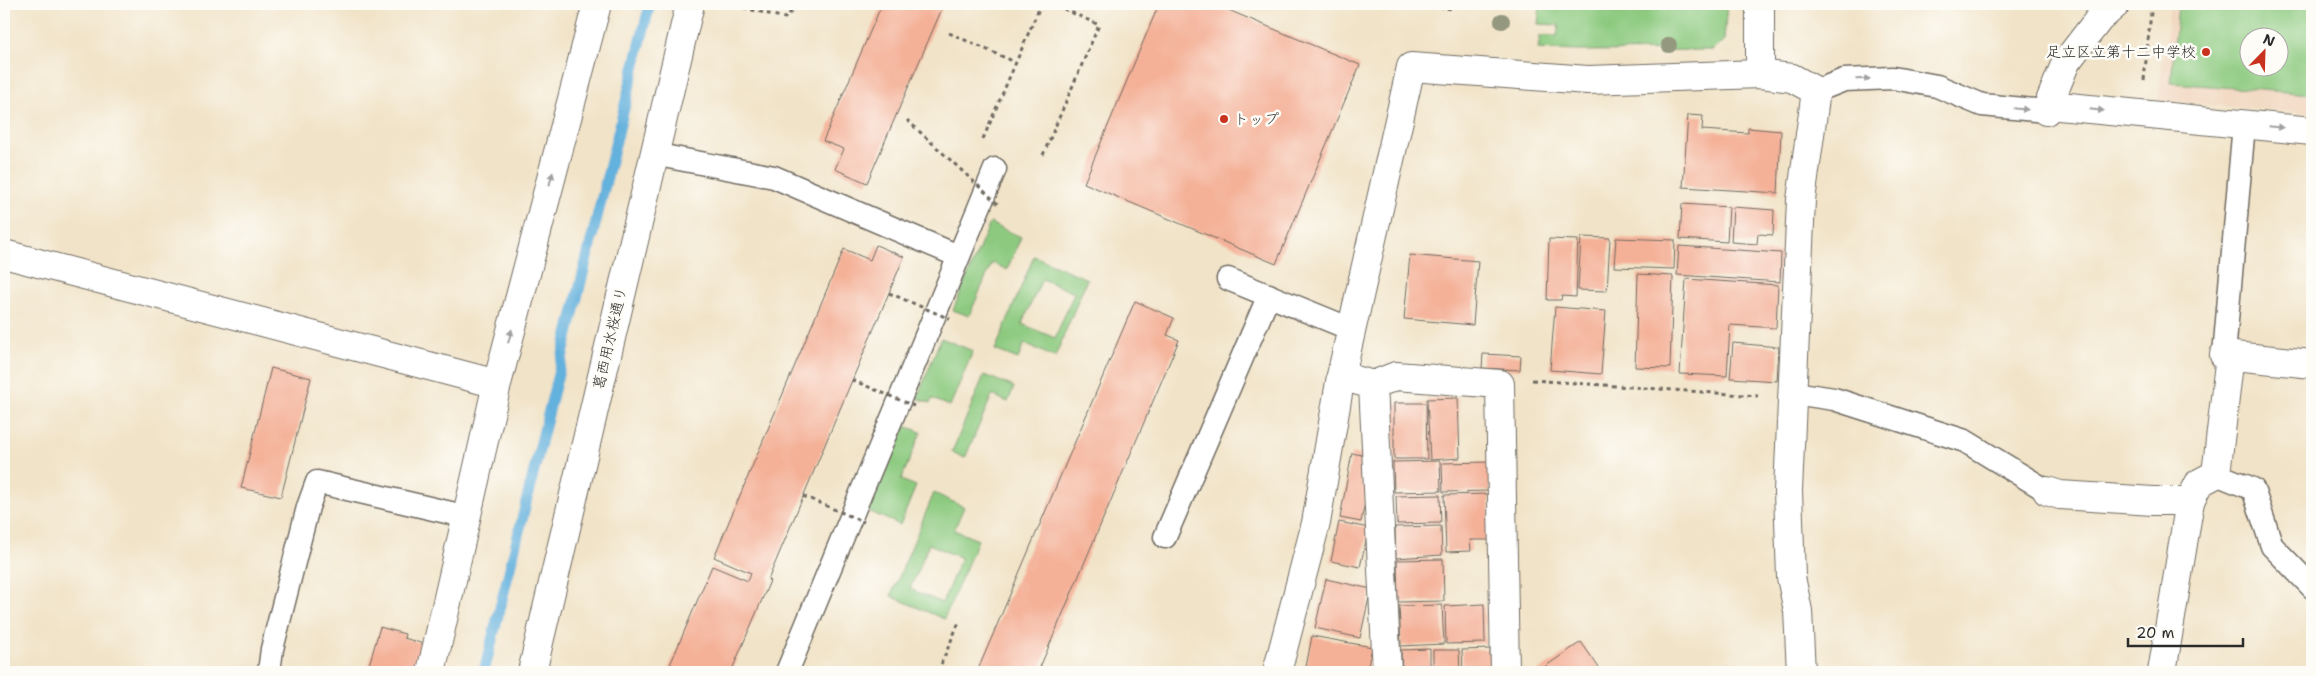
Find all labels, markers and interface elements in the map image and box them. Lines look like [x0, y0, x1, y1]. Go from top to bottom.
north arrow [2238, 28, 2288, 78]
text: N [2260, 30, 2278, 50]
place label: 足立区立第十二中学校 [2046, 42, 2196, 62]
marker: 足立区立第十二中学校 [2200, 46, 2212, 58]
one-way arrow [1856, 75, 1872, 83]
one-way arrow [2013, 105, 2029, 113]
one-way arrow [2089, 106, 2105, 114]
place label: トップ [1234, 109, 1279, 129]
marker: トップ [1218, 113, 1230, 125]
one-way arrow [2268, 123, 2284, 131]
one-way arrow [547, 172, 555, 187]
street label: 葛西用水桜通り [588, 285, 632, 391]
one-way arrow [506, 329, 514, 344]
scale bar [2128, 616, 2244, 648]
text: 20 m [2136, 623, 2175, 643]

